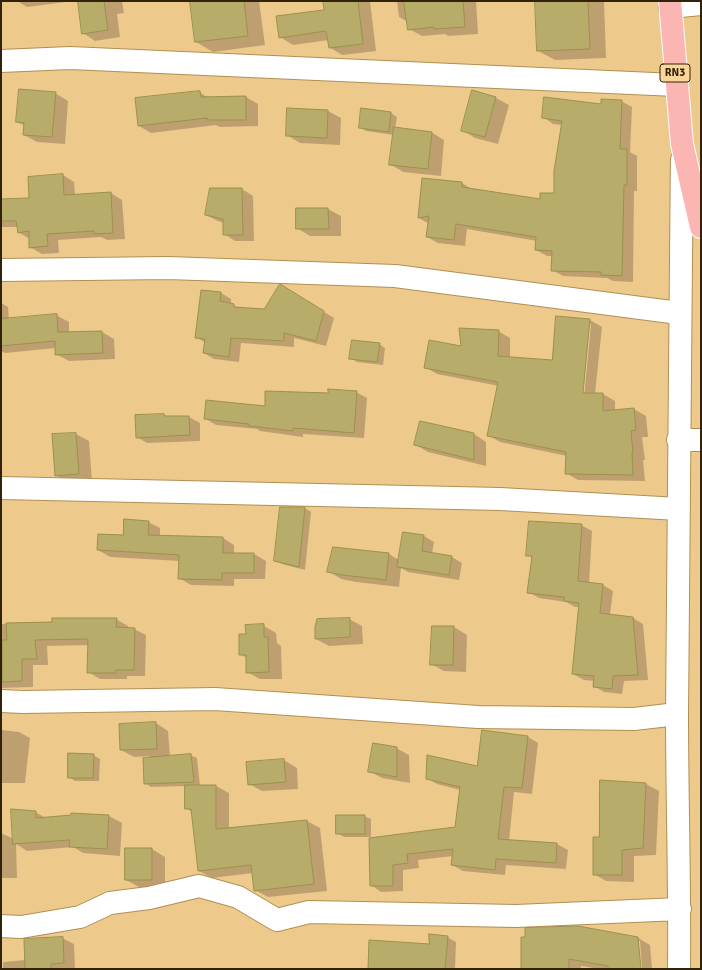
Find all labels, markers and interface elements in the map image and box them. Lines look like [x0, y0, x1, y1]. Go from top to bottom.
road number: RN3 [660, 64, 690, 82]

